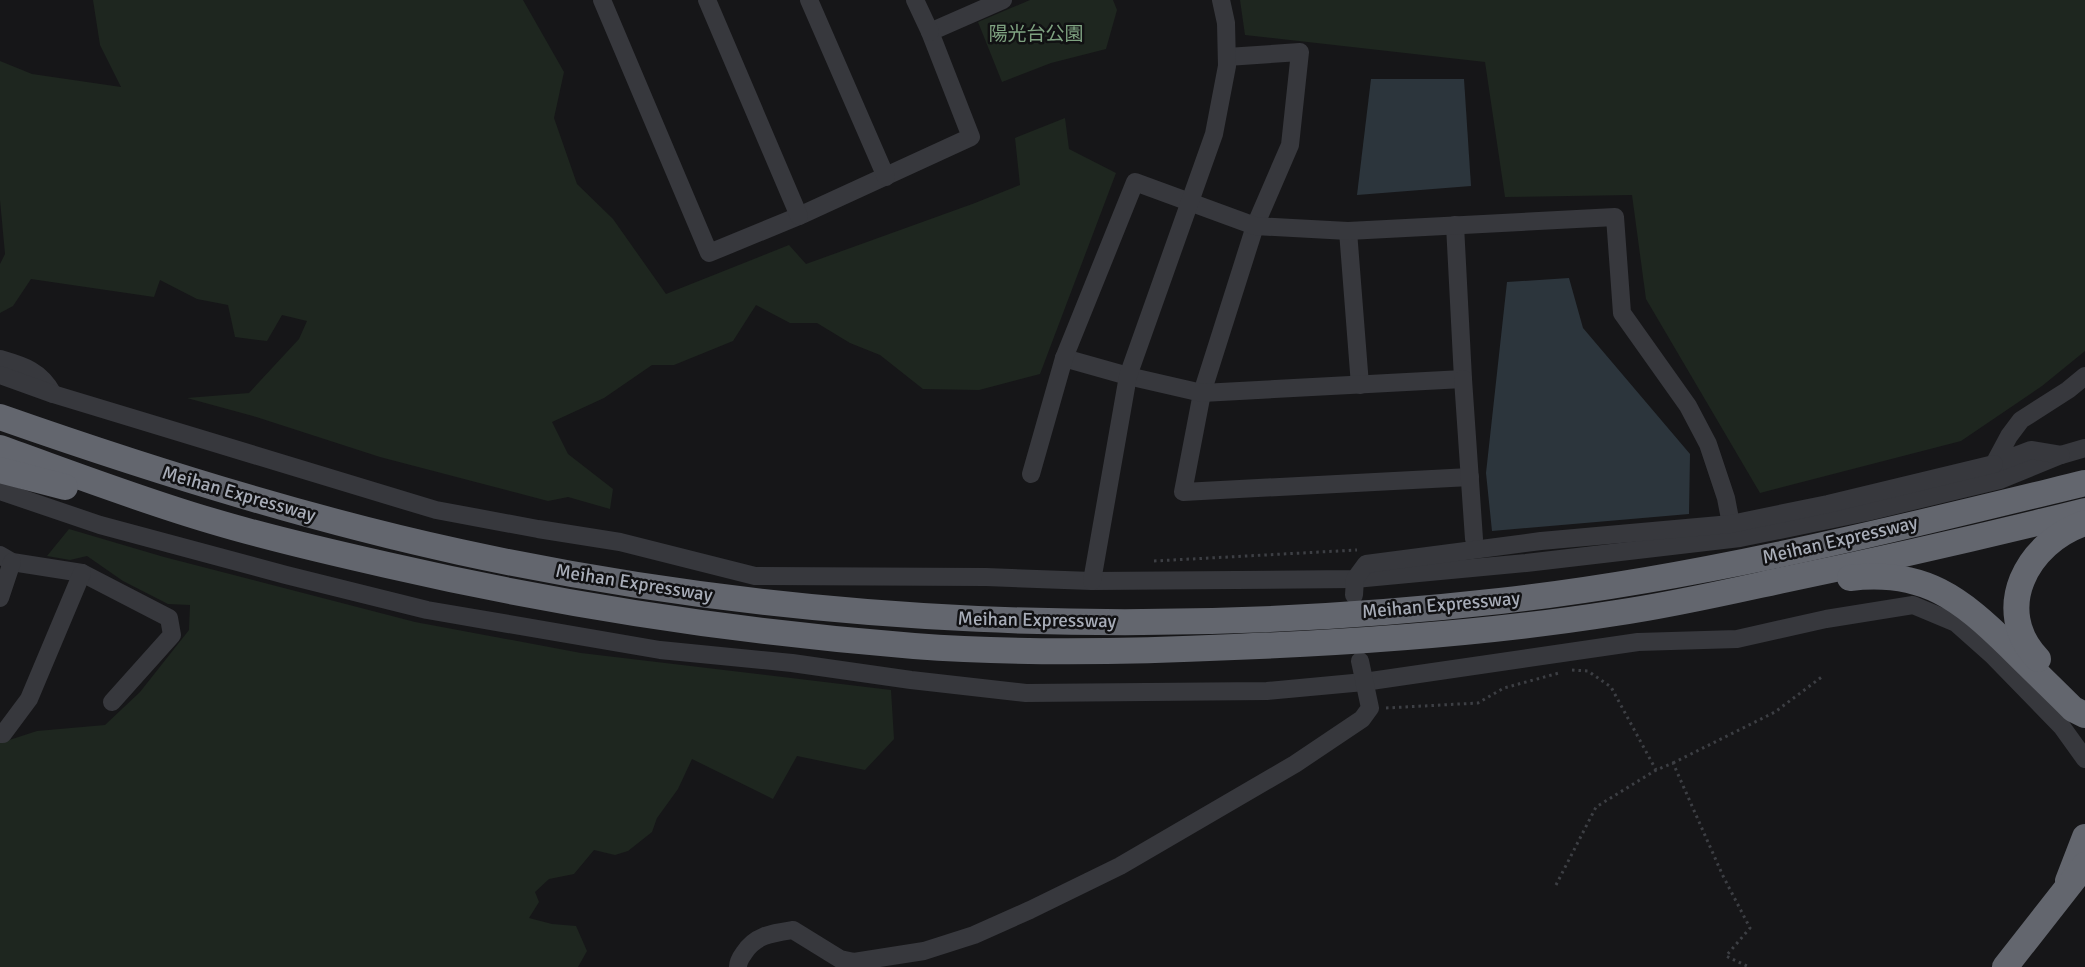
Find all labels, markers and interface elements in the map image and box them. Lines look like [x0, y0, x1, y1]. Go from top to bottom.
park label: 陽光台公園 [988, 22, 1084, 46]
street label: Meihan Expressway [159, 461, 319, 527]
street label: Meihan Expressway [1760, 510, 1920, 570]
street label: Meihan Expressway [554, 559, 714, 607]
street label: Meihan Expressway [1361, 586, 1521, 624]
street label: Meihan Expressway [957, 607, 1117, 633]

